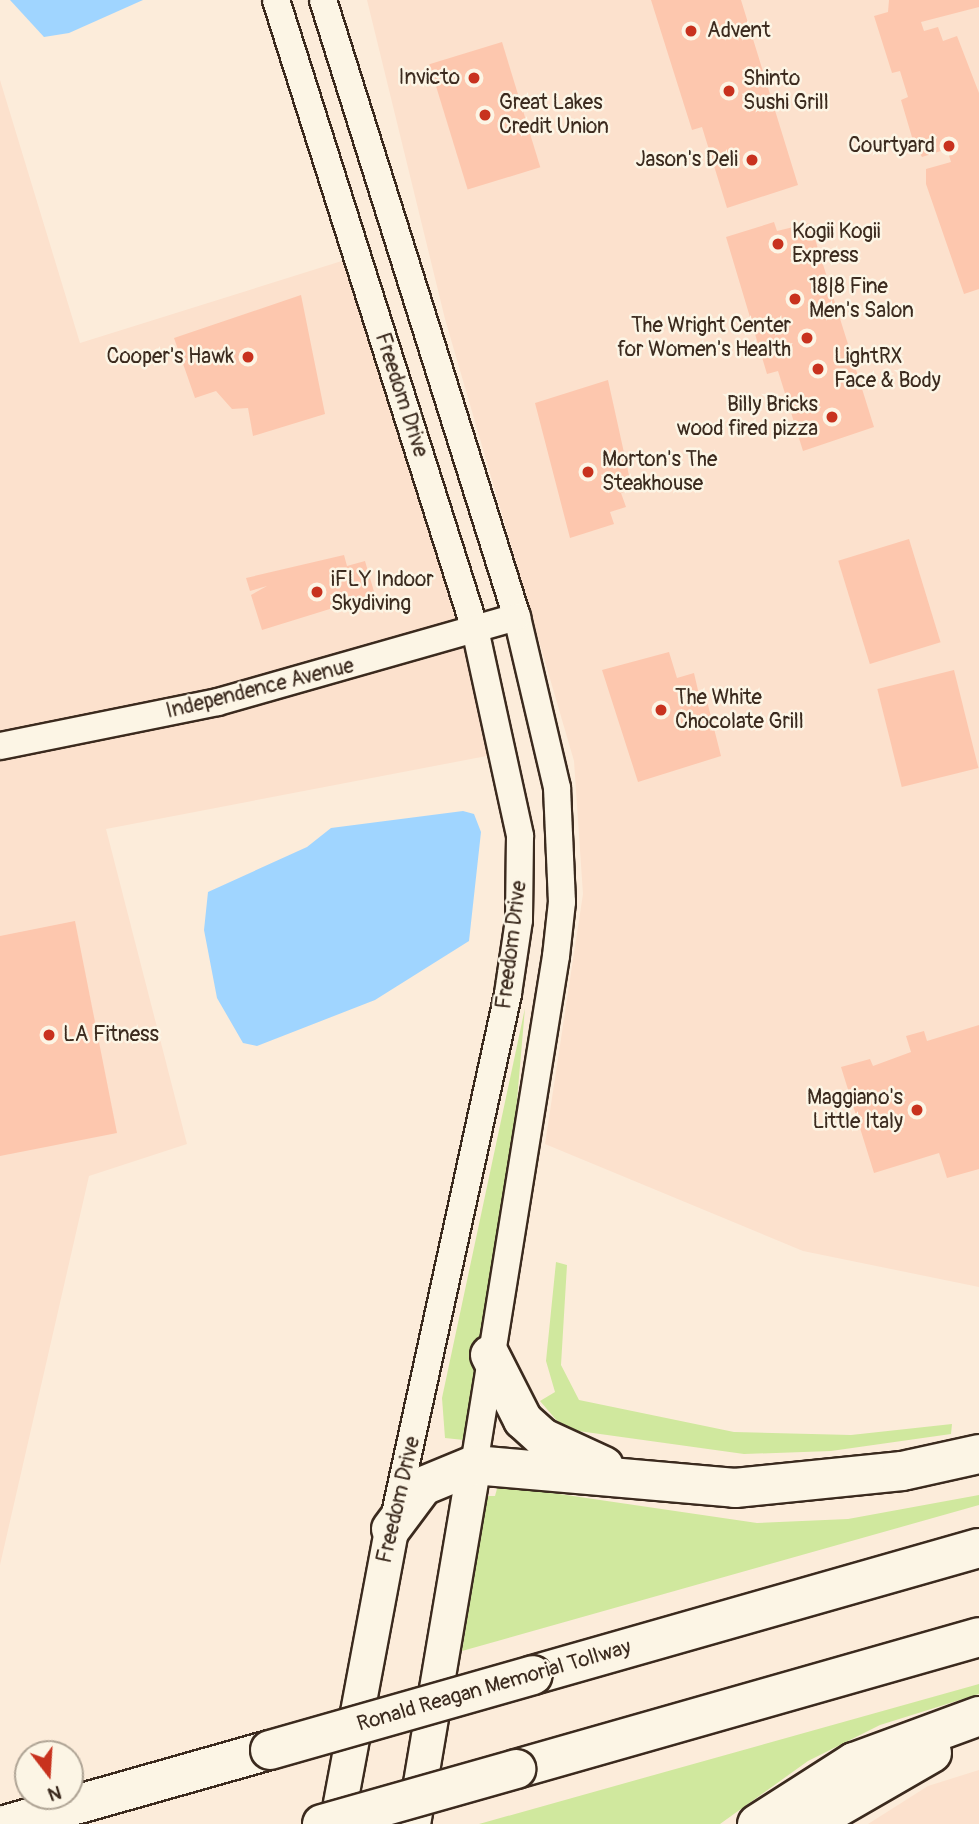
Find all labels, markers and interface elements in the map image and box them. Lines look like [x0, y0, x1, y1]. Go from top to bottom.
place label: Advent [707, 18, 770, 44]
marker: Advent [681, 21, 701, 41]
place label: Invicto [399, 65, 460, 91]
place label: Shinto Sushi Grill [743, 66, 829, 116]
marker: Invicto [466, 70, 482, 86]
marker: Shinto Sushi Grill [721, 83, 737, 99]
place label: Great Lakes Credit Union [499, 90, 609, 140]
marker: Great Lakes Credit Union [477, 107, 493, 123]
place label: Courtyard [848, 133, 935, 159]
marker: Courtyard [941, 138, 957, 154]
place label: Jason's Deli [635, 147, 738, 173]
marker: Jason's Deli [744, 152, 760, 168]
place label: Kogii Kogii Express [792, 219, 881, 269]
marker: Kogii Kogii Express [770, 236, 786, 252]
place label: 18|8 Fine Men's Salon [809, 274, 914, 324]
marker: 18|8 Fine Men's Salon [787, 291, 803, 307]
place label: The Wright Center for Women's Health [617, 313, 791, 363]
marker: The Wright Center for Women's Health [797, 328, 817, 348]
street label: Freedom Drive [369, 330, 433, 460]
place label: Cooper's Hawk [106, 344, 234, 370]
place label: LightRX Face & Body [834, 344, 941, 394]
marker: Cooper's Hawk [240, 349, 256, 365]
marker: LightRX Face & Body [808, 359, 828, 379]
place label: Billy Bricks wood fired pizza [677, 392, 818, 442]
marker: Billy Bricks wood fired pizza [824, 409, 840, 425]
place label: Morton's The Steakhouse [602, 447, 717, 497]
marker: Morton's The Steakhouse [580, 464, 596, 480]
place label: iFLY Indoor Skydiving [331, 567, 434, 617]
marker: iFLY Indoor Skydiving [309, 584, 325, 600]
street label: Independence Avenue [163, 653, 357, 725]
place label: The White Chocolate Grill [675, 685, 804, 735]
marker: The White Chocolate Grill [653, 702, 669, 718]
street label: Freedom Drive [492, 879, 532, 1011]
place label: LA Fitness [63, 1022, 159, 1048]
marker: LA Fitness [41, 1027, 57, 1043]
place label: Maggiano's Little Italy [807, 1085, 903, 1135]
marker: Maggiano's Little Italy [909, 1102, 925, 1118]
street label: Freedom Drive [372, 1434, 426, 1566]
street label: Ronald Reagan Memorial Tollway [354, 1635, 634, 1737]
north arrow [14, 1740, 84, 1810]
text: N [45, 1780, 64, 1807]

